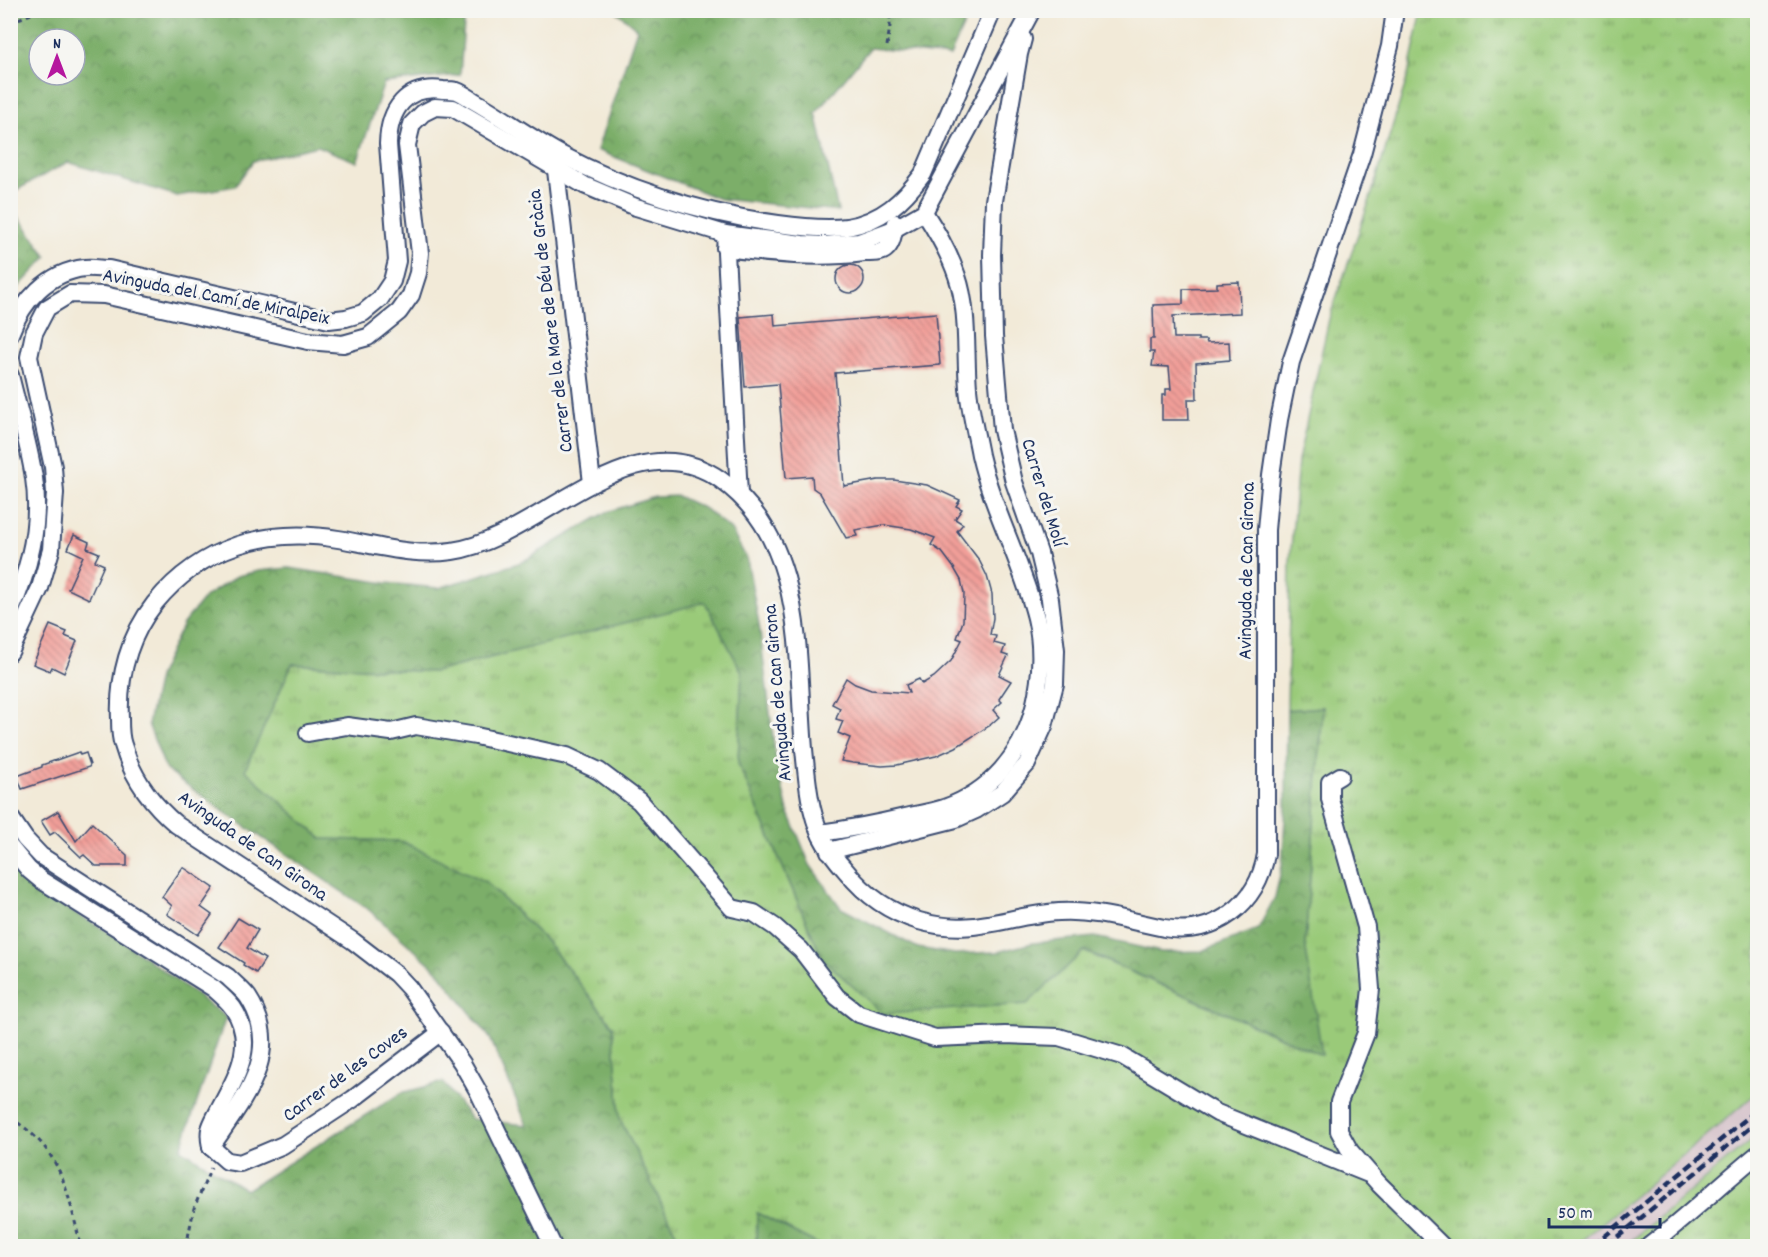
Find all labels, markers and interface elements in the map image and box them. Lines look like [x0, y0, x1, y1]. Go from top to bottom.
north arrow [27, 27, 87, 87]
text: N [53, 33, 61, 56]
street label: Carrer de la Mare de Déu de Gràcia [522, 187, 582, 454]
street label: Avinguda del Camí de Miralpeix [100, 262, 332, 334]
street label: Carrer del Molí [1012, 436, 1072, 552]
street label: Avinguda de Can Girona [1232, 481, 1264, 660]
street label: Avinguda de Can Girona [757, 603, 801, 783]
street label: Avinguda de Can Girona [171, 785, 333, 910]
street label: Carrer de les Coves [278, 1020, 414, 1130]
scale bar [1549, 1191, 1660, 1229]
text: 50 m [1558, 1202, 1593, 1227]

